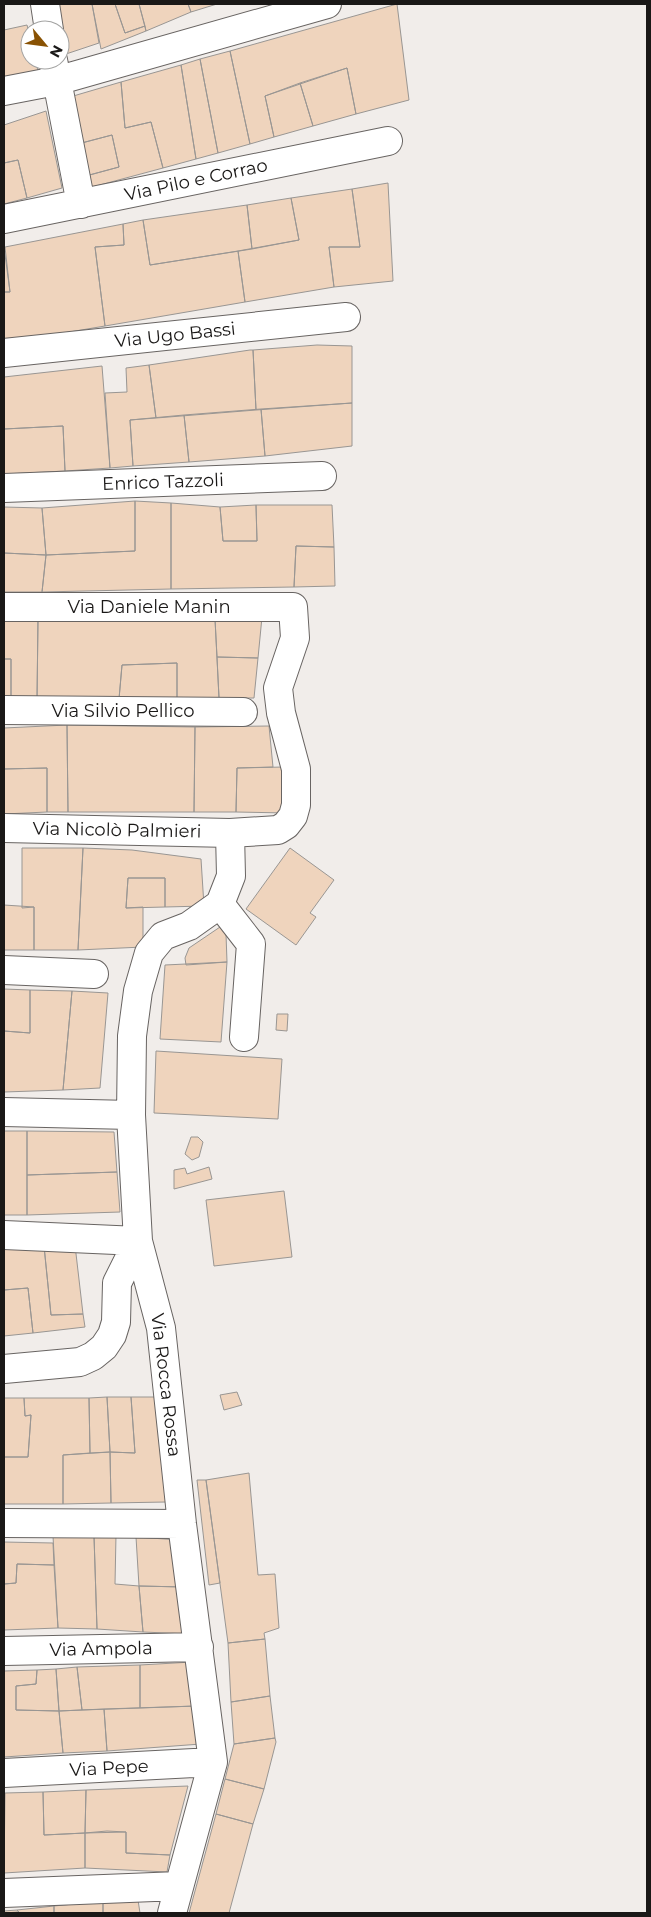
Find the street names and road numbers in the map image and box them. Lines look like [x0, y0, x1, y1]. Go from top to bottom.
street label: Via Pilo e Corrao [122, 154, 270, 206]
street label: Via Ugo Bassi [113, 318, 237, 352]
street label: Enrico Tazzoli [102, 469, 224, 495]
street label: Via Daniele Manin [67, 596, 231, 618]
street label: Via Silvio Pellico [51, 700, 195, 722]
street label: Via Nicolò Palmieri [32, 818, 202, 842]
street label: Via Rocca Rossa [146, 1312, 186, 1458]
street label: Via Ampola [49, 1637, 153, 1661]
street label: Via Pepe [69, 1755, 149, 1781]

